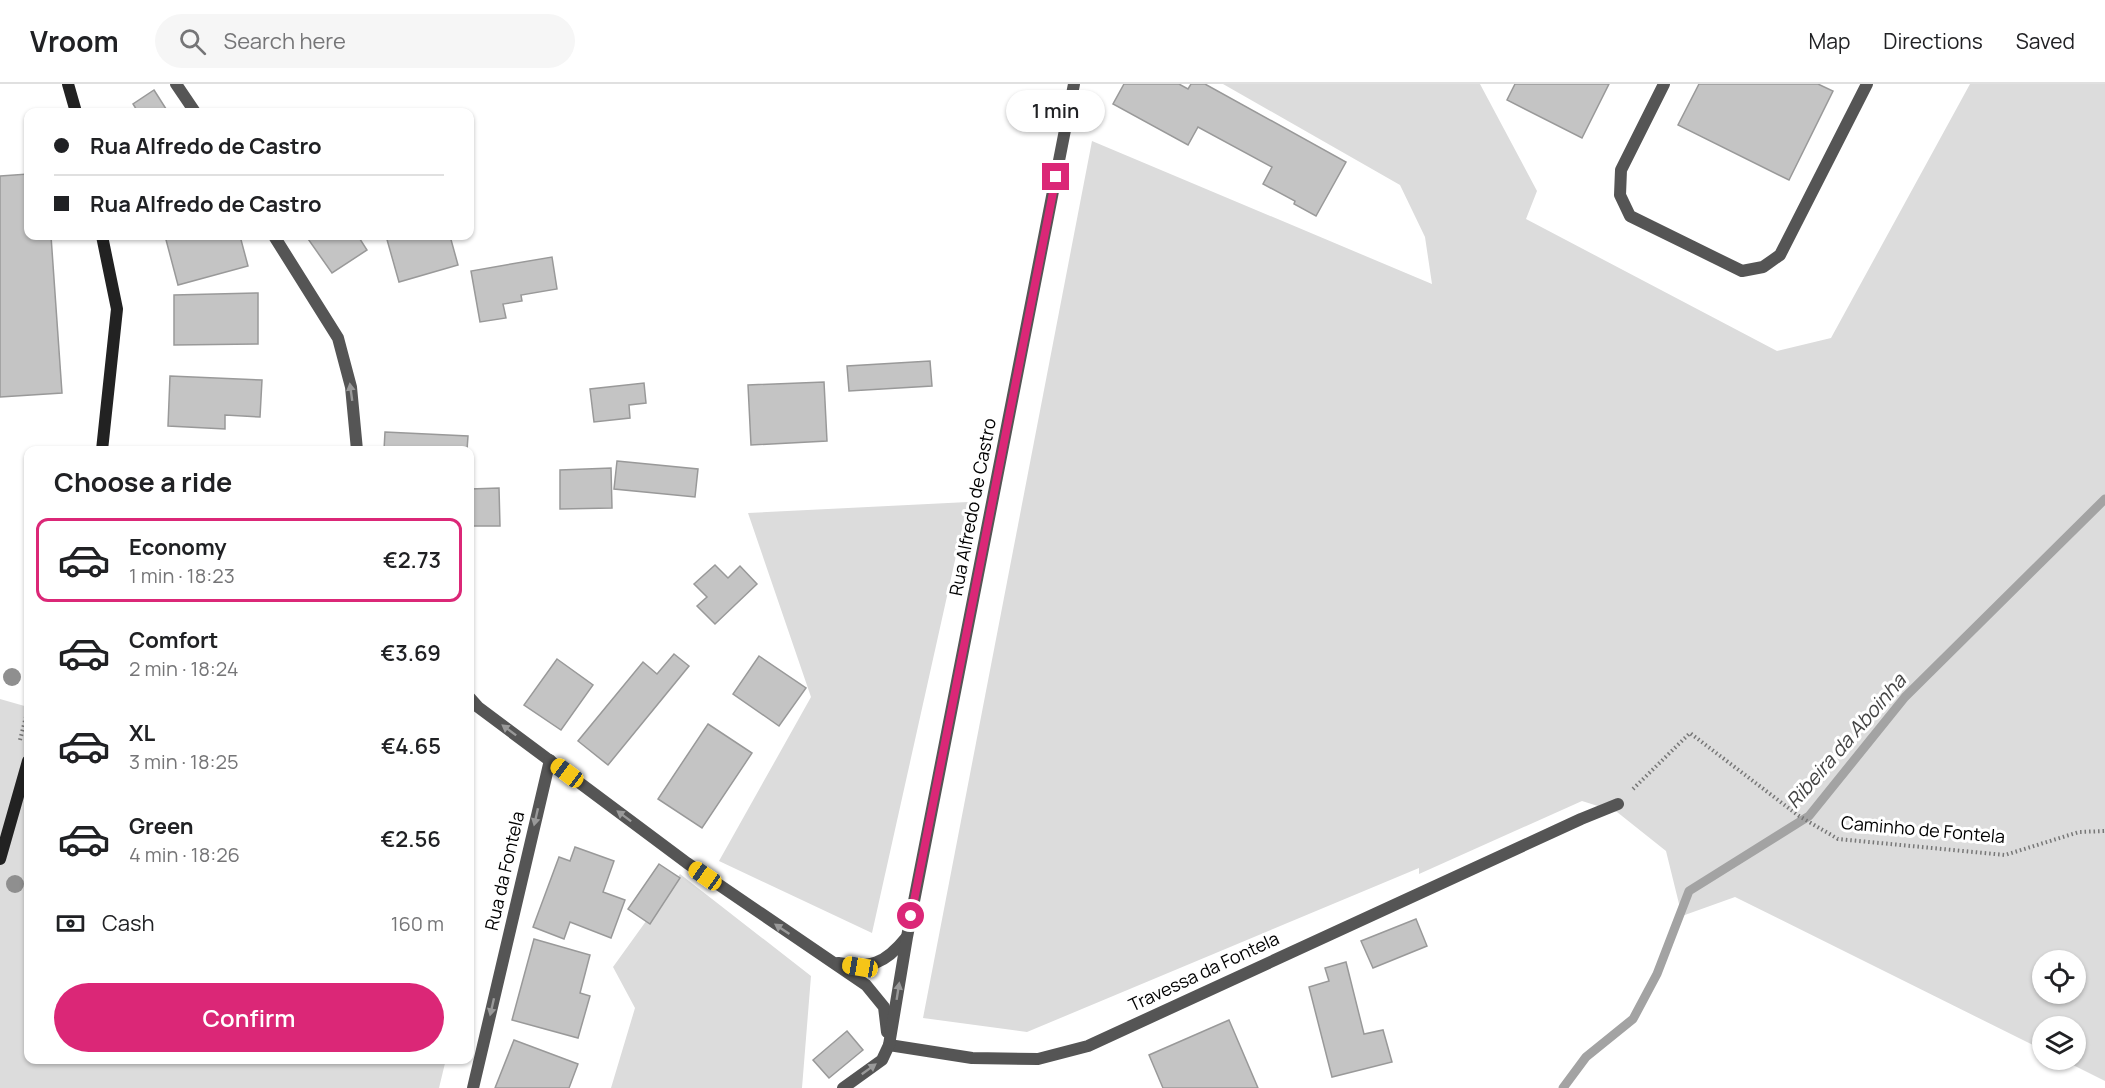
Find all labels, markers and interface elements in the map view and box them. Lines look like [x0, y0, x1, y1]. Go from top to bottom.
search box [155, 14, 575, 68]
text: Vroom [30, 22, 119, 60]
icon: search [176, 25, 209, 58]
text: Search here [224, 26, 346, 56]
text: Map [1809, 27, 1850, 55]
text: Directions [1883, 27, 1983, 55]
text: Saved [2016, 27, 2075, 55]
callout: 1 min [1006, 90, 1106, 132]
text: 1 min [1032, 97, 1079, 124]
text: Rua Alfredo de Castro [90, 131, 322, 161]
route end [1042, 163, 1069, 190]
text: Rua Alfredo de Castro [90, 189, 322, 219]
one-way arrow [346, 382, 355, 401]
street label: Rua Alfredo de Castro [943, 416, 1001, 598]
text: Choose a ride [54, 463, 232, 500]
text: Economy [129, 532, 227, 562]
icon: car [57, 533, 111, 587]
text: €2.73 [383, 545, 441, 575]
text: 1 min · 18:23 [129, 562, 235, 589]
text: Comfort [129, 625, 218, 655]
icon: car [57, 626, 111, 680]
text: €3.69 [380, 638, 441, 668]
text: 2 min · 18:24 [129, 655, 239, 682]
water label: Ribeira da Aboinha [1780, 667, 1912, 814]
text: XL [129, 718, 155, 748]
icon: car [57, 719, 111, 773]
one-way arrow [501, 723, 517, 736]
text: €4.65 [381, 731, 441, 761]
text: 3 min · 18:25 [129, 748, 238, 775]
car [547, 755, 587, 791]
one-way arrow [531, 808, 541, 826]
street label: Rua da Fontela [479, 809, 529, 933]
one-way arrow [616, 809, 632, 822]
street label: Caminho de Fontela [1840, 810, 2006, 848]
text: Green [129, 811, 194, 841]
icon: car [57, 812, 111, 866]
text: €2.56 [381, 824, 441, 854]
text: 4 min · 18:26 [129, 841, 240, 868]
car [685, 858, 725, 894]
route start [897, 902, 924, 929]
icon: cash [54, 907, 87, 940]
text: Cash [102, 908, 155, 938]
text: 160 m [391, 910, 444, 937]
one-way arrow [775, 923, 791, 935]
street label: Travessa da Fontela [1124, 926, 1283, 1016]
map controls [2032, 950, 2086, 1070]
button: locate [2032, 950, 2086, 1004]
car [841, 955, 879, 979]
one-way arrow [894, 981, 903, 1000]
button: Confirm [54, 983, 444, 1052]
one-way arrow [486, 998, 496, 1016]
button: layers [2032, 1016, 2086, 1070]
one-way arrow [861, 1063, 877, 1075]

